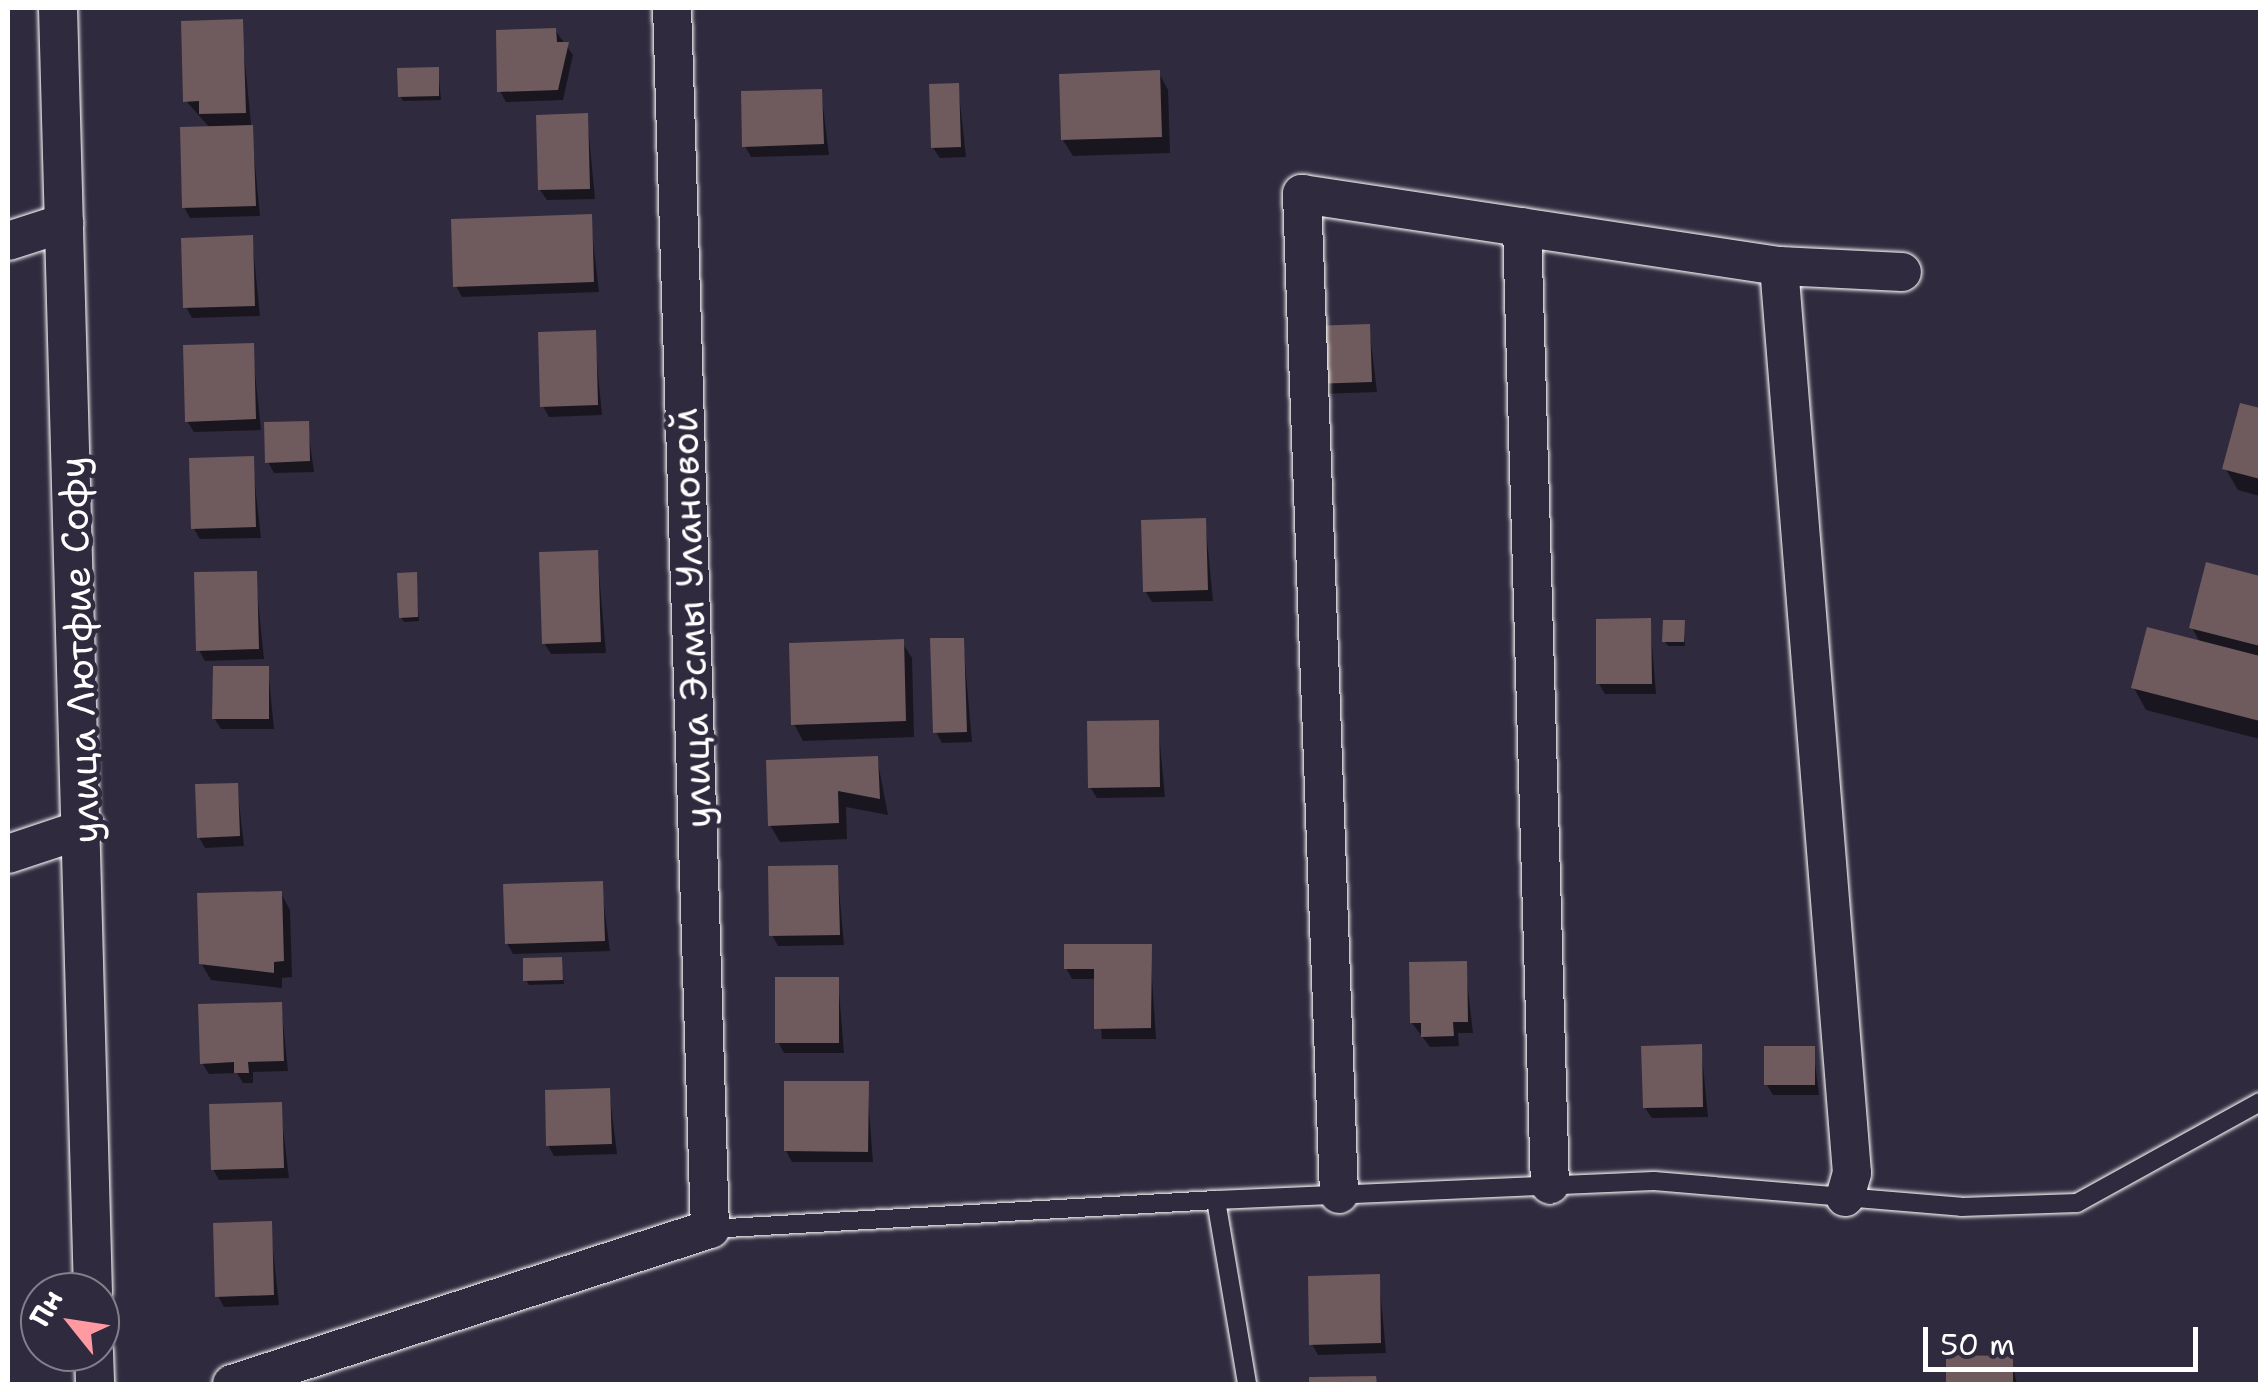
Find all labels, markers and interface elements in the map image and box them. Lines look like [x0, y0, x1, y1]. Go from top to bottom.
street label: улица Эсмы Улановой [661, 407, 721, 829]
street label: улица Лютфие Софу [49, 456, 109, 844]
north arrow [20, 1272, 120, 1372]
text: Пн [20, 1282, 71, 1334]
scale bar [1928, 1307, 2203, 1369]
text: 50 m [1940, 1324, 2015, 1365]

